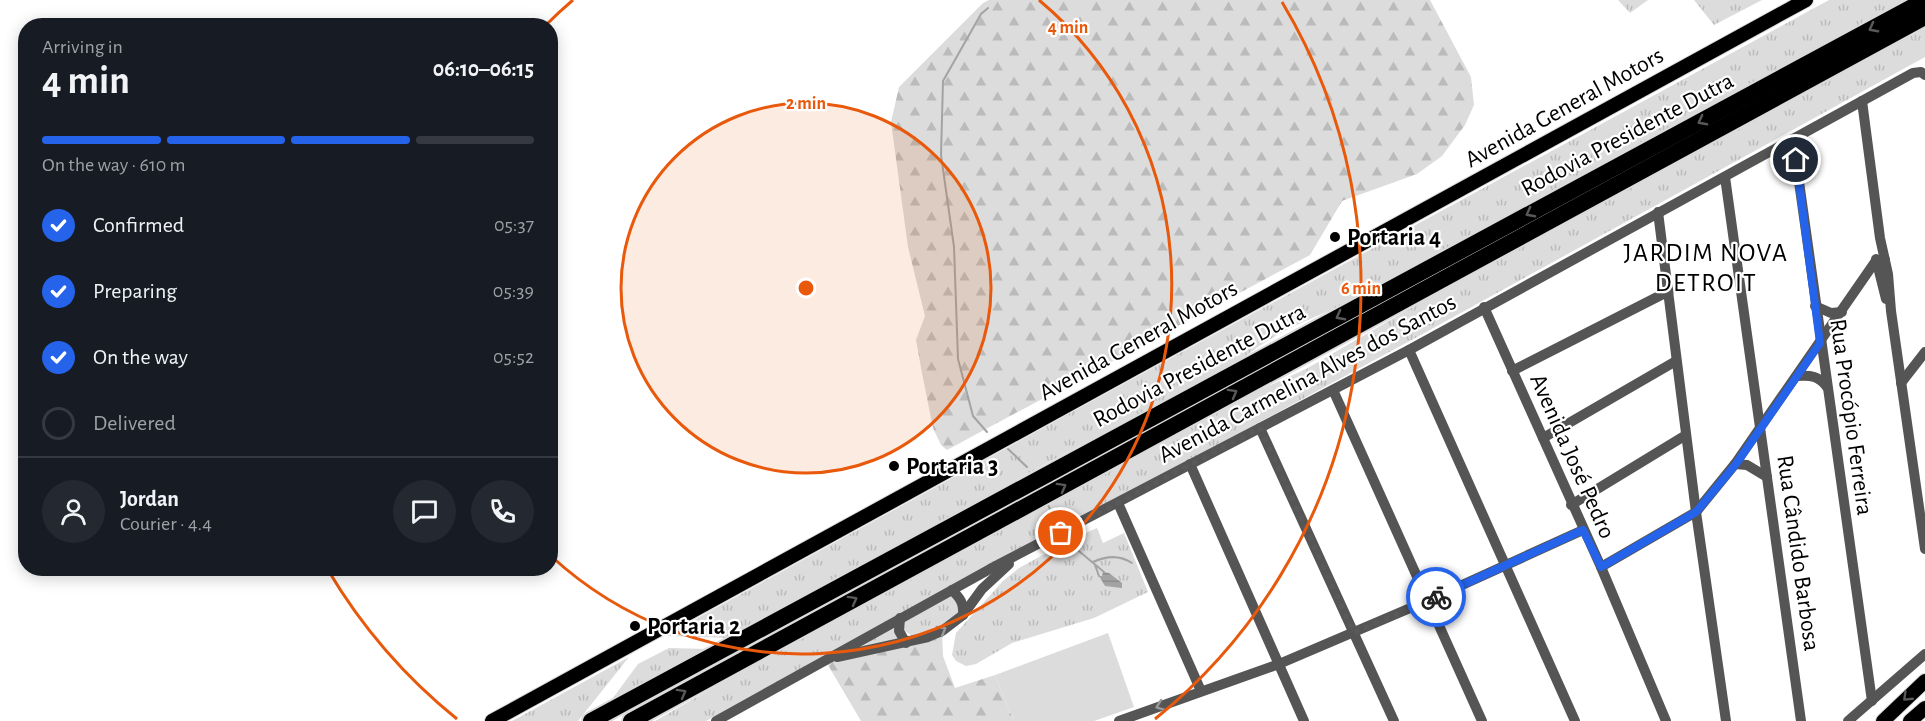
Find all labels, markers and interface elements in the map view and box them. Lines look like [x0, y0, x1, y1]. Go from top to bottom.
text: 4 min [1048, 19, 1088, 37]
one-way arrow [1869, 21, 1880, 32]
text: Arriving in [42, 37, 123, 57]
street label: Avenida General Motors [1461, 43, 1668, 172]
text: 06:10–06:15 [433, 58, 534, 80]
text: 4 min [42, 62, 130, 101]
street label: Rodovia Presidente Dutra [1517, 69, 1738, 201]
text: 2 min [786, 95, 826, 113]
one-way arrow [1698, 114, 1708, 125]
pin [1770, 134, 1821, 185]
icon: home [1779, 143, 1812, 176]
text: On the way · 610 m [42, 155, 186, 175]
one-way arrow [1526, 206, 1537, 217]
icon: check [42, 209, 75, 242]
text: Confirmed [93, 214, 184, 236]
text: 05:37 [494, 215, 534, 235]
place label: Portaria 4 [1347, 226, 1441, 250]
marker: Portaria 4 [1328, 230, 1342, 244]
district label: JARDIM NOVA DETROIT [1623, 240, 1789, 296]
icon: check [42, 275, 75, 308]
street label: Avenida General Motors [1035, 276, 1242, 405]
centre of rings [796, 278, 816, 298]
text: Preparing [93, 280, 177, 302]
text: 6 min [1341, 280, 1381, 298]
text: 05:39 [493, 281, 534, 301]
street label: Avenida Carmelina Alves dos Santos [1155, 290, 1460, 468]
street label: Rodovia Presidente Dutra [1089, 300, 1310, 432]
one-way arrow [1336, 309, 1347, 320]
street label: Rua Procópio Ferreira [1825, 317, 1877, 517]
icon: check [42, 341, 75, 374]
text: On the way [93, 346, 188, 368]
text: 05:52 [493, 347, 534, 367]
street label: Avenida José Pedro [1525, 371, 1619, 542]
one-way arrow [1227, 389, 1237, 401]
text: Delivered [93, 412, 176, 434]
street label: Rua Cândido Barbosa [1772, 454, 1824, 653]
place label: Portaria 3 [906, 455, 998, 479]
marker: Portaria 3 [887, 459, 901, 473]
button: person [42, 480, 105, 543]
button: chat [393, 480, 456, 543]
button: phone [471, 480, 534, 543]
one-way arrow [1055, 483, 1066, 494]
text: Jordan [120, 488, 179, 510]
pin [1035, 507, 1086, 558]
text: Courier · 4.4 [120, 514, 212, 534]
icon: bag [1044, 516, 1077, 549]
courier [1406, 567, 1466, 627]
icon: bike [1420, 581, 1453, 614]
one-way arrow [847, 596, 858, 607]
place label: Portaria 2 [647, 615, 740, 639]
marker: Portaria 2 [628, 619, 642, 633]
one-way arrow [936, 625, 946, 637]
one-way arrow [676, 689, 686, 700]
one-way arrow [1904, 690, 1914, 701]
one-way arrow [1155, 699, 1166, 711]

